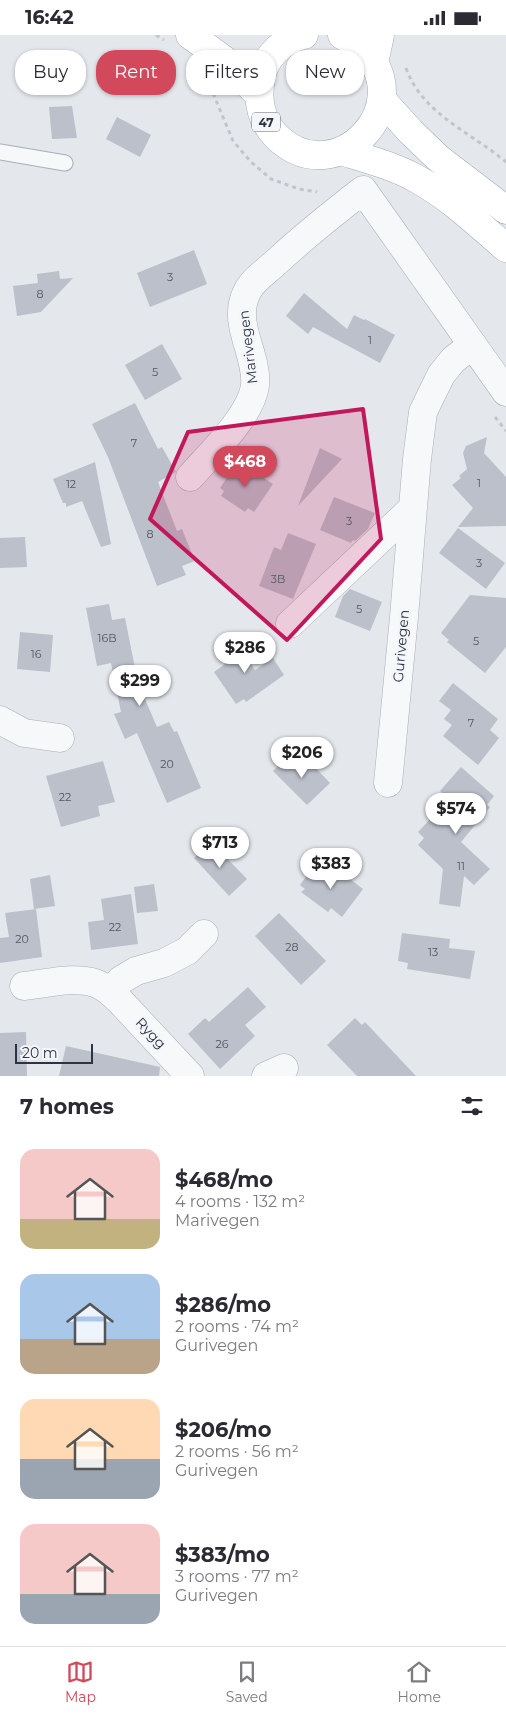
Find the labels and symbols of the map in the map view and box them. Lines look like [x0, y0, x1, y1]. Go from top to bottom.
road number: 47 [252, 112, 280, 131]
house number: 3 [167, 270, 173, 284]
house number: 8 [36, 287, 44, 301]
street label: Marivegen [235, 309, 261, 385]
house number: 1 [368, 333, 372, 347]
house number: 5 [152, 365, 158, 379]
house number: 7 [131, 436, 137, 450]
pin: $468 [215, 445, 275, 488]
house number: 1 [477, 476, 481, 490]
house number: 12 [66, 477, 76, 491]
house number: 3 [346, 514, 352, 528]
house number: 8 [146, 527, 154, 541]
house number: 3 [476, 556, 482, 570]
house number: 3B [271, 572, 285, 586]
house number: 5 [356, 602, 362, 616]
street label: Gurivegen [389, 609, 413, 683]
house number: 16B [98, 631, 116, 645]
pin: $286 [215, 631, 275, 674]
house number: 5 [473, 634, 479, 648]
house number: 16 [31, 647, 42, 661]
pin: $299 [110, 665, 170, 707]
house number: 7 [468, 716, 474, 730]
pin: $206 [272, 737, 332, 779]
house number: 20 [160, 757, 174, 771]
house number: 22 [59, 790, 71, 804]
pin: $574 [426, 793, 486, 835]
pin: $713 [190, 827, 250, 869]
pin: $383 [301, 847, 361, 890]
house number: 11 [457, 859, 465, 873]
house number: 22 [109, 920, 121, 934]
house number: 20 [15, 932, 29, 946]
house number: 28 [285, 940, 299, 954]
house number: 13 [428, 945, 438, 959]
street label: Rygg [132, 1013, 170, 1053]
house number: 26 [216, 1037, 229, 1051]
scale bar [15, 1041, 92, 1064]

